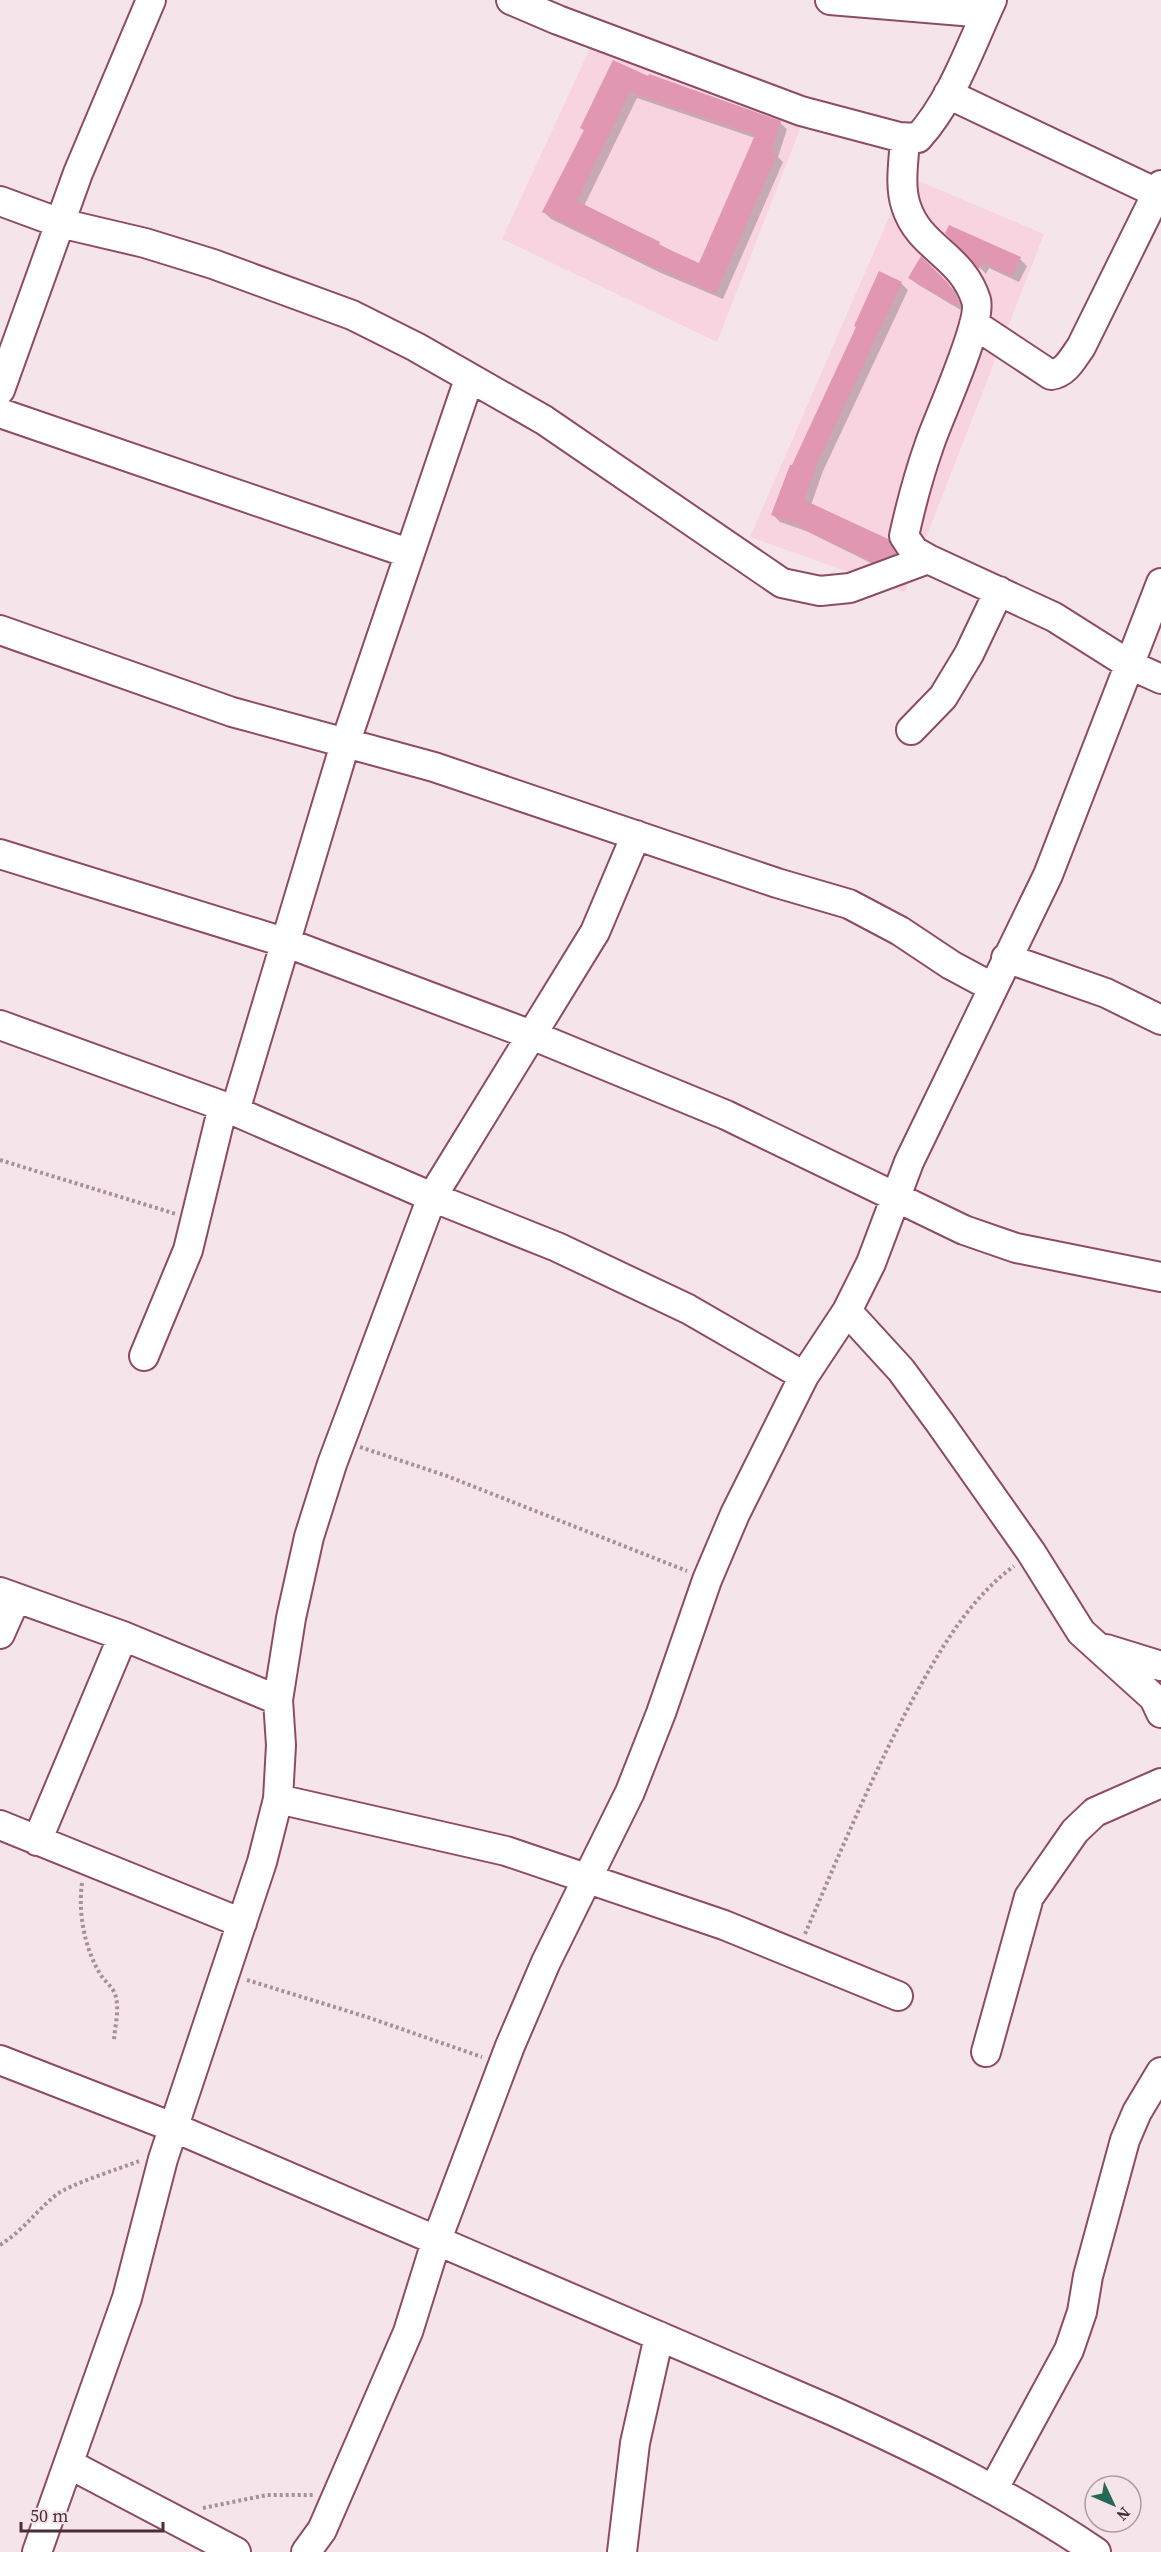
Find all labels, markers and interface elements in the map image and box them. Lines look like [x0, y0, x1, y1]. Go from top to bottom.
north arrow [1083, 2474, 1143, 2534]
scale bar [21, 2495, 164, 2533]
text: 50 m [30, 2503, 68, 2528]
text: N [1112, 2503, 1136, 2527]

